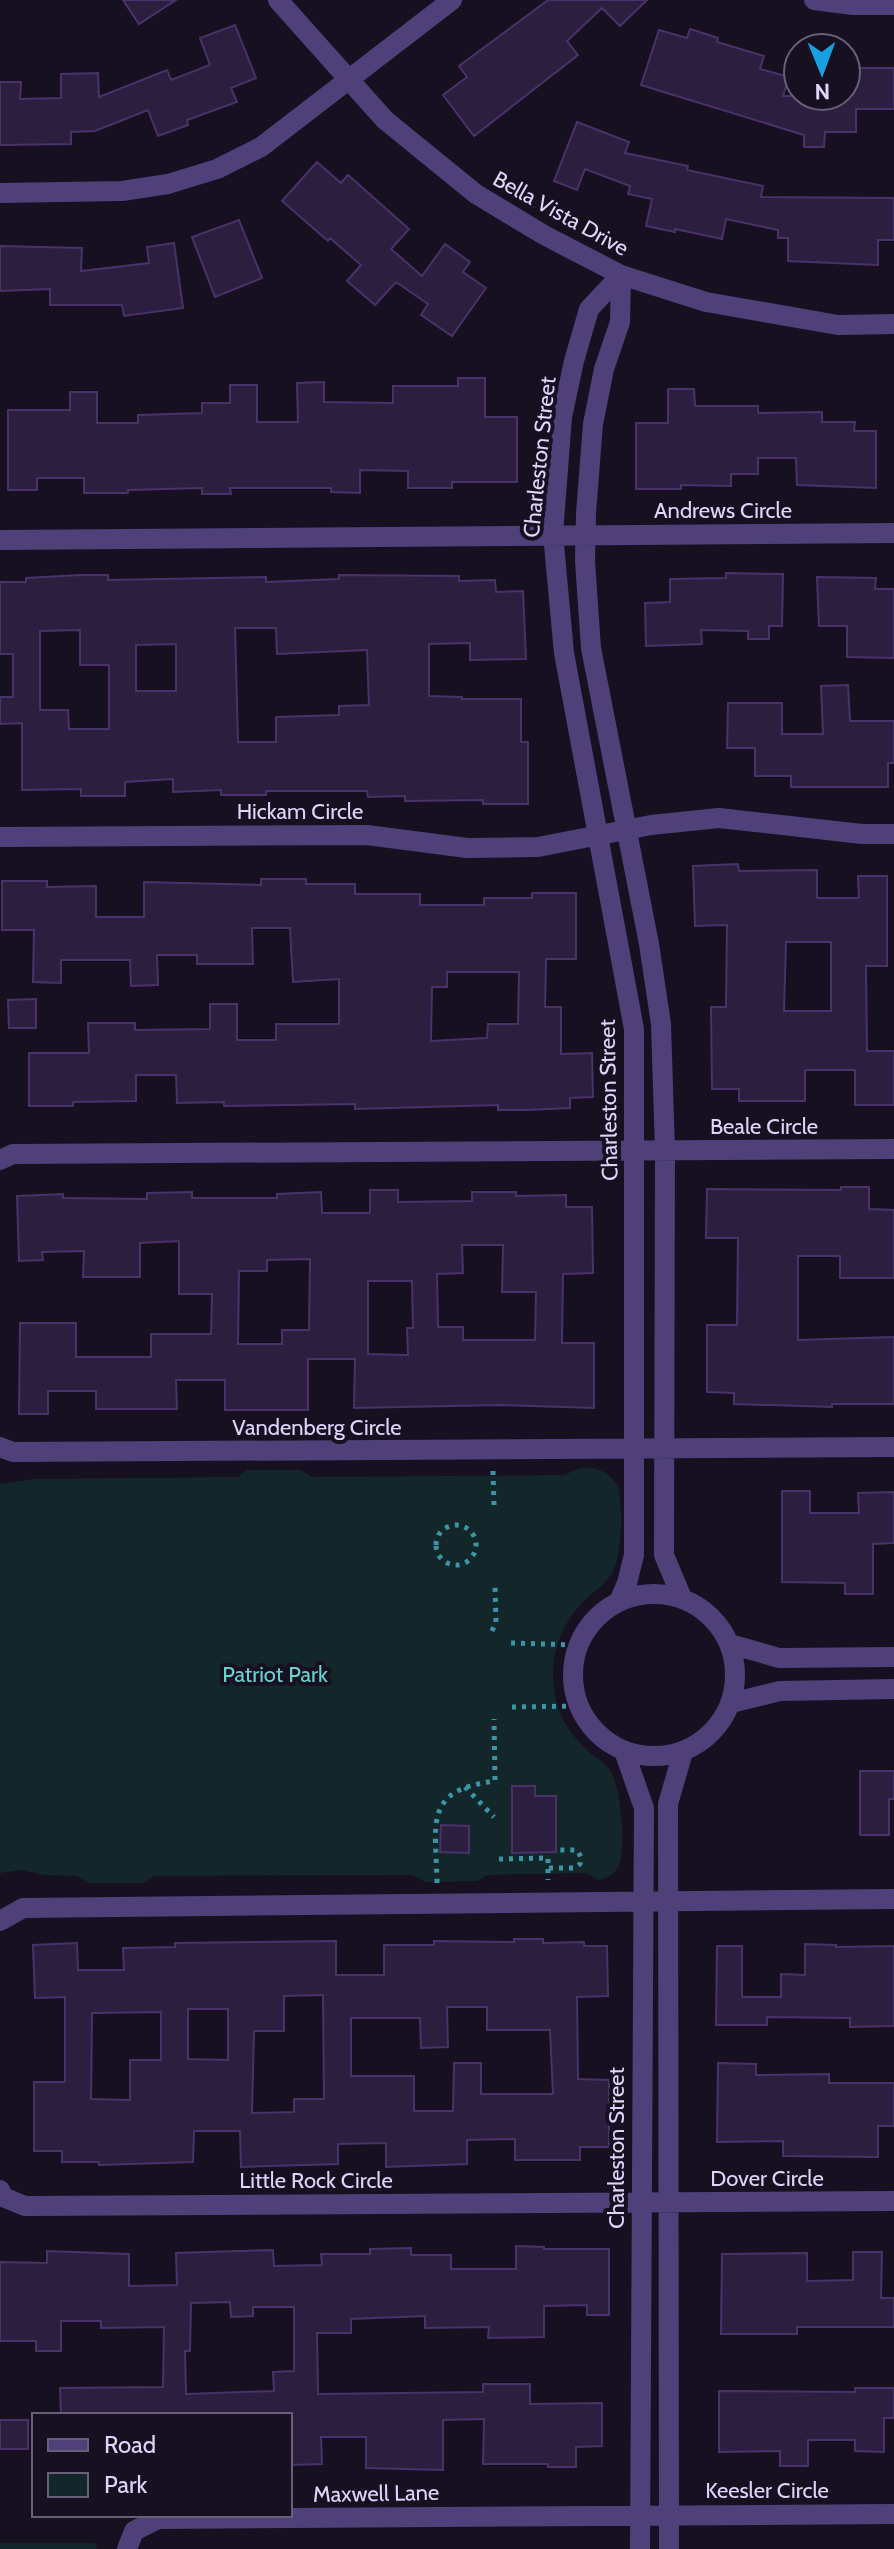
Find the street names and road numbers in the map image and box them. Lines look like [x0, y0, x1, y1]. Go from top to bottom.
street label: Bella Vista Drive [488, 165, 633, 262]
street label: Charleston Street [518, 375, 561, 539]
street label: Andrews Circle [654, 497, 792, 524]
street label: Hickam Circle [237, 798, 363, 825]
street label: Charleston Street [594, 1018, 623, 1181]
street label: Beale Circle [710, 1113, 818, 1140]
street label: Vandenberg Circle [232, 1414, 402, 1441]
street label: Charleston Street [603, 2067, 630, 2229]
street label: Dover Circle [710, 2165, 824, 2192]
street label: Little Rock Circle [239, 2167, 393, 2194]
street label: Keesler Circle [705, 2477, 829, 2504]
street label: Maxwell Lane [313, 2479, 439, 2508]

